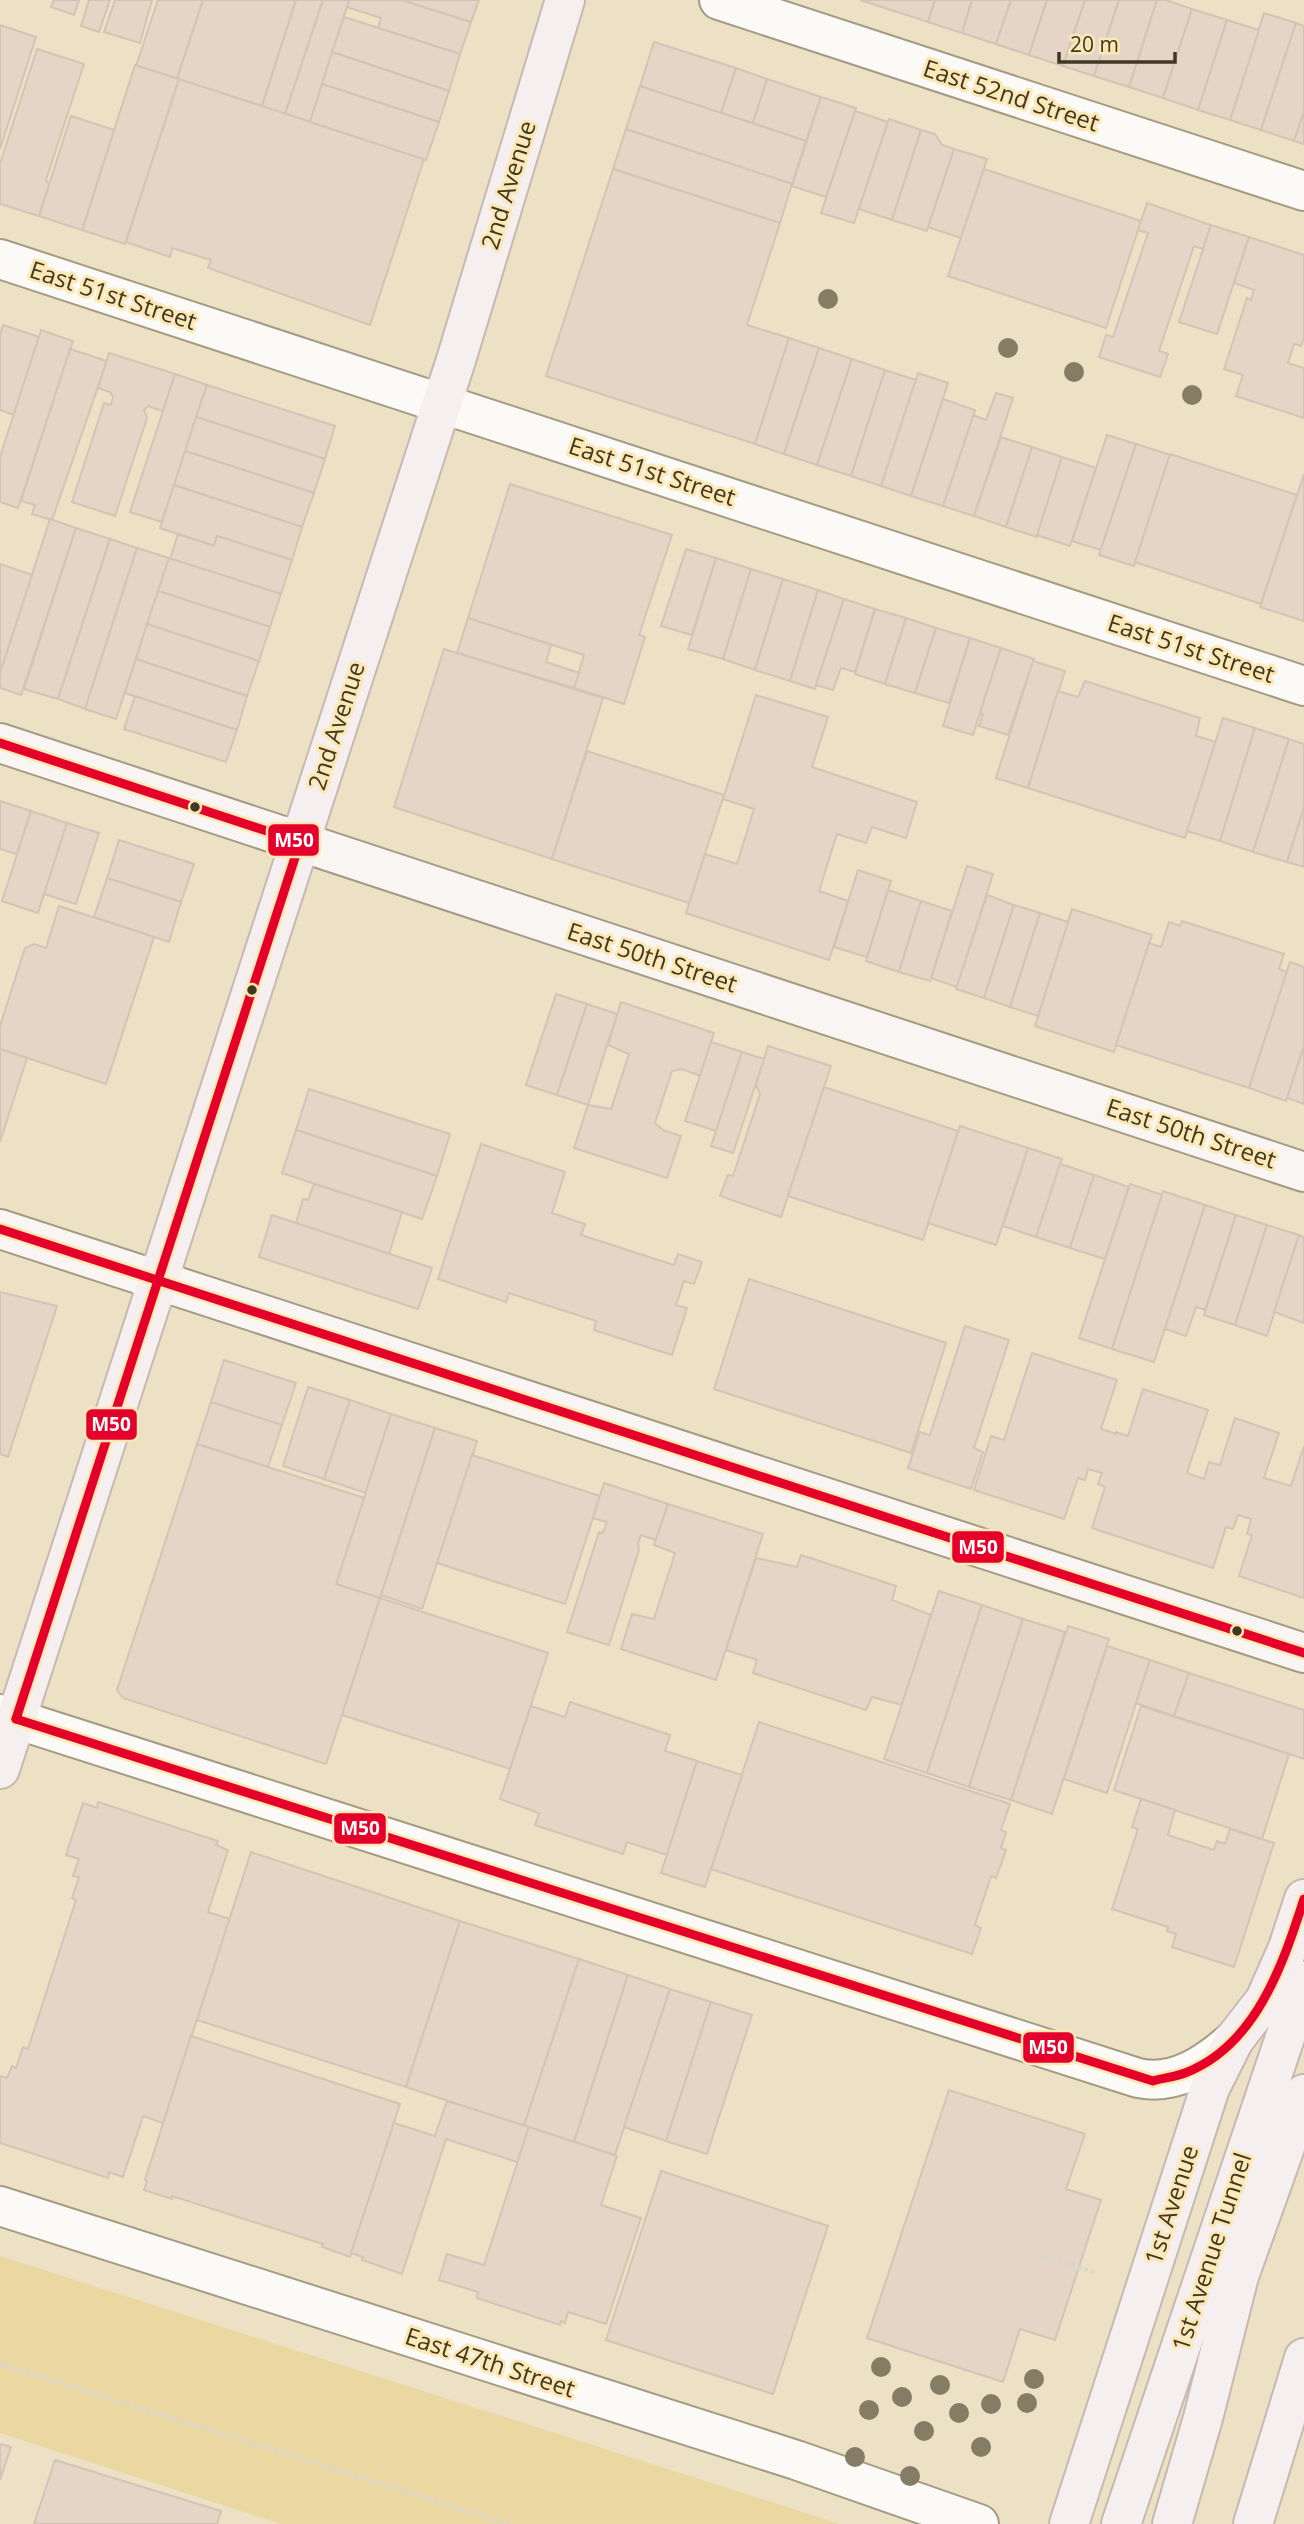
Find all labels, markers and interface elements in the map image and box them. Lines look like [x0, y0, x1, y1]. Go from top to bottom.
scale bar [1059, 21, 1174, 65]
text: 20 m [1070, 30, 1119, 58]
street label: East 52nd Street [919, 51, 1104, 139]
street label: 2nd Avenue [472, 116, 543, 253]
street label: East 51st Street [26, 252, 201, 337]
street label: East 51st Street [565, 428, 740, 513]
street label: East 51st Street [1104, 605, 1279, 690]
street label: 2nd Avenue [299, 657, 372, 794]
unlabelled marker [188, 800, 202, 814]
line badge: M50 [267, 823, 320, 857]
text: M50 [274, 827, 314, 853]
street label: East 50th Street [563, 914, 742, 1000]
unlabelled marker [245, 983, 259, 997]
street label: East 50th Street [1102, 1090, 1281, 1176]
line badge: M50 [85, 1408, 138, 1441]
text: M50 [91, 1411, 131, 1437]
line badge: M50 [951, 1530, 1005, 1564]
text: M50 [958, 1534, 998, 1560]
unlabelled marker [1230, 1624, 1244, 1638]
line badge: M50 [333, 1812, 387, 1845]
text: M50 [340, 1815, 380, 1841]
line badge: M50 [1022, 2031, 1075, 2064]
text: M50 [1028, 2034, 1068, 2060]
street label: 1st Avenue [1136, 2141, 1205, 2268]
street label: 1st Avenue Tunnel [1163, 2148, 1258, 2355]
street label: East 47th Street [401, 2319, 580, 2405]

